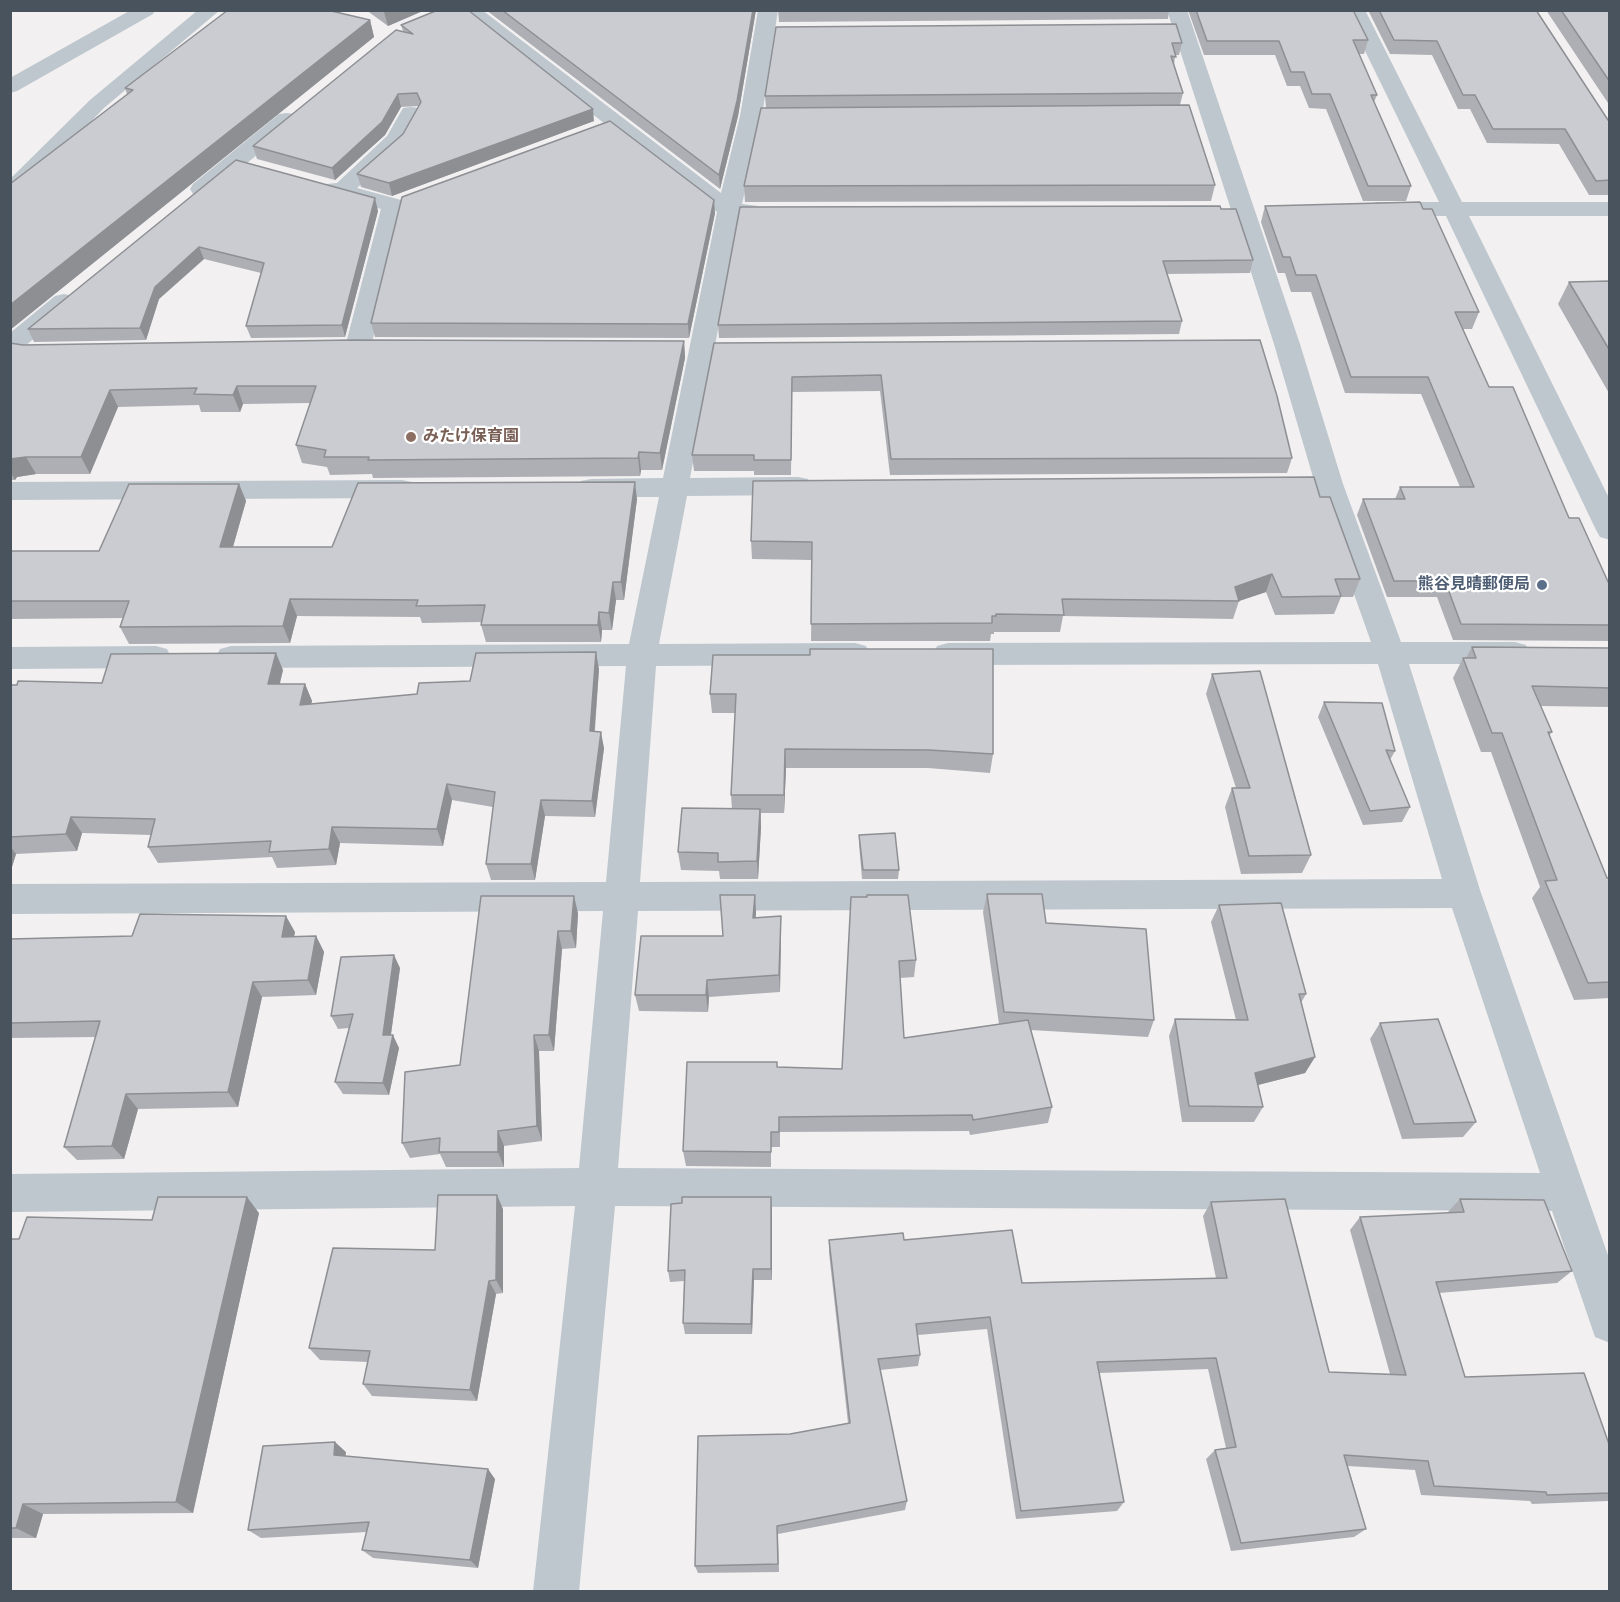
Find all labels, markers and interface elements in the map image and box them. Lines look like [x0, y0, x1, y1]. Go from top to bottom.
place label: みたけ保育園 [423, 427, 519, 447]
marker: みたけ保育園 [404, 430, 418, 444]
place label: 熊谷見晴郵便局 [1418, 575, 1530, 595]
marker: 熊谷見晴郵便局 [1535, 578, 1549, 592]

